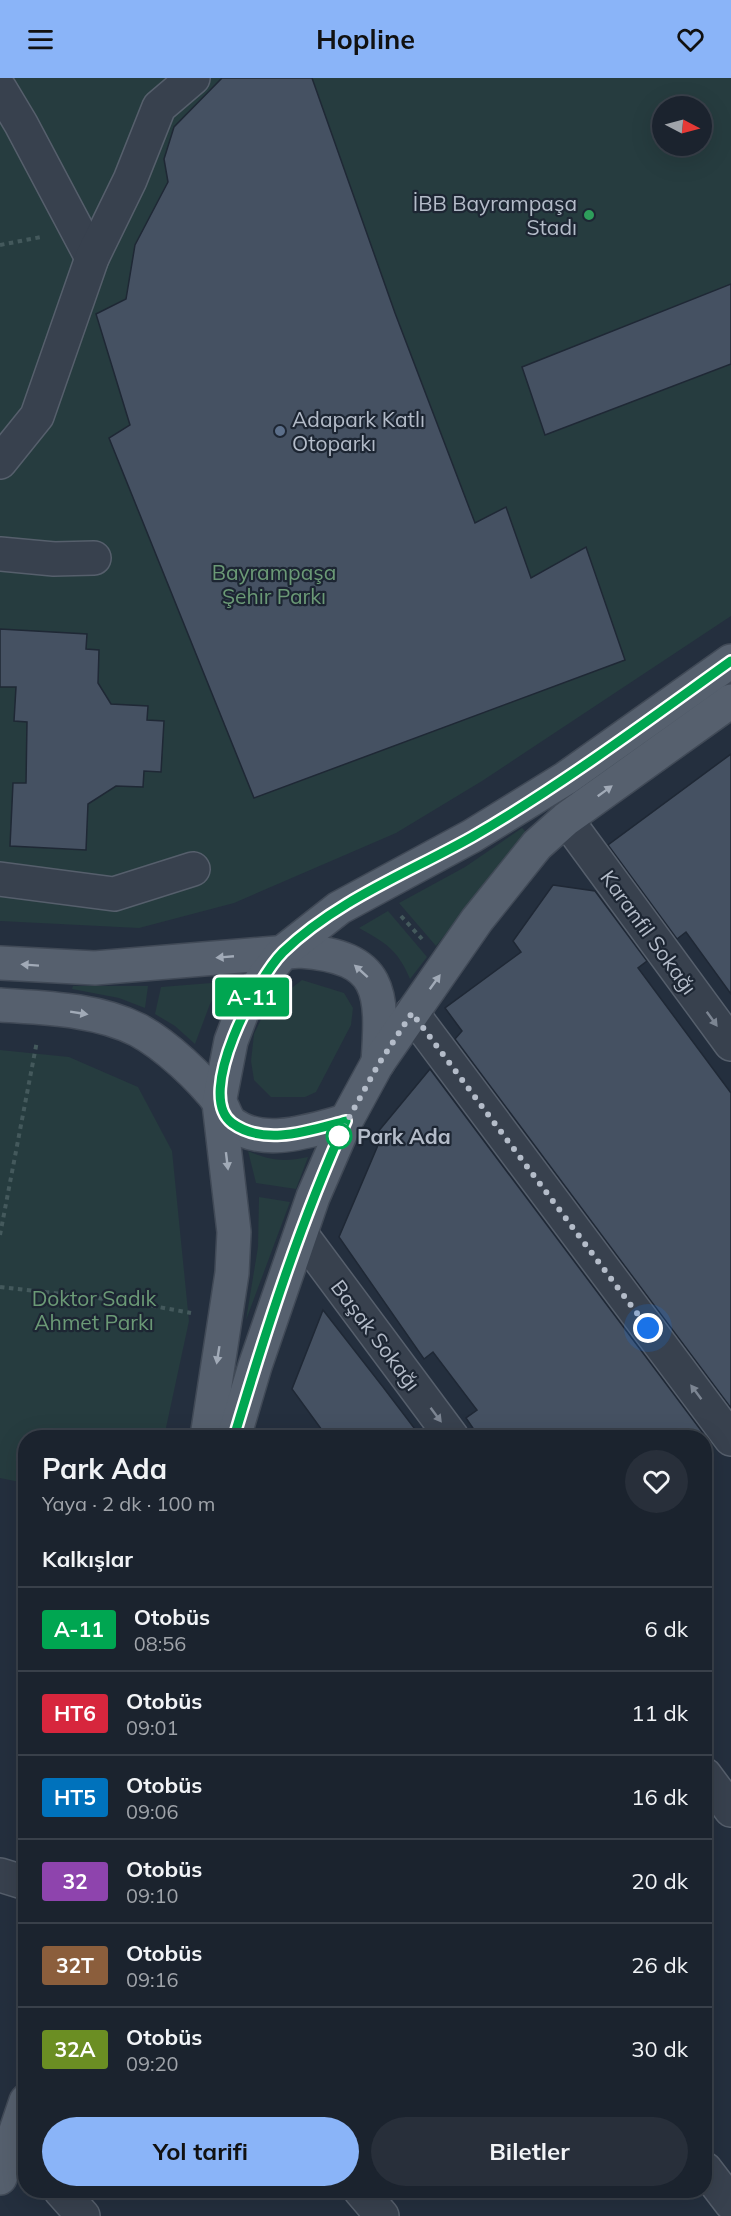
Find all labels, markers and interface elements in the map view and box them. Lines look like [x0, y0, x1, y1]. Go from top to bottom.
text: Hopline [316, 22, 415, 56]
icon: menu [24, 23, 57, 56]
icon: heart [674, 23, 707, 56]
north arrow [652, 96, 712, 156]
map controls [652, 96, 712, 156]
place label: İBB Bayrampaşa Stadı [413, 190, 577, 240]
marker: İBB Bayrampaşa Stadı [582, 208, 596, 222]
place label: Adapark Katlı Otoparkı [292, 406, 425, 456]
marker: Adapark Katlı Otoparkı [273, 424, 287, 438]
park label: Bayrampaşa Şehir Parkı [212, 559, 336, 609]
one-way arrow [597, 785, 612, 797]
street label: Karanfil Sokağı [595, 865, 703, 999]
one-way arrow [215, 952, 234, 962]
one-way arrow [21, 960, 40, 969]
one-way arrow [354, 965, 369, 978]
one-way arrow [429, 975, 441, 991]
line badge: A-11 [210, 978, 294, 1016]
text: A-11 [227, 984, 277, 1010]
one-way arrow [70, 1009, 89, 1018]
one-way arrow [706, 1010, 718, 1026]
marker: Park Ada [326, 1123, 352, 1149]
place label: Park Ada [357, 1123, 451, 1149]
one-way arrow [222, 1152, 232, 1171]
street label: Başak Sokağı [326, 1274, 426, 1396]
park label: Doktor Sadık Ahmet Parkı [32, 1285, 157, 1335]
your location [633, 1313, 663, 1343]
one-way arrow [214, 1345, 223, 1364]
one-way arrow [690, 1385, 702, 1401]
one-way arrow [430, 1407, 442, 1423]
button: heart [625, 1450, 688, 1513]
text: Park Ada [42, 1451, 167, 1486]
text: Yaya · 2 dk · 100 m [42, 1491, 215, 1516]
text: Kalkışlar [42, 1545, 133, 1573]
text: Otobüs [134, 1603, 210, 1631]
text: 6 dk [645, 1615, 688, 1643]
text: A-11 [54, 1616, 104, 1642]
text: 08:56 [134, 1631, 186, 1656]
text: Otobüs [126, 1687, 202, 1715]
text: 11 dk [631, 1699, 688, 1727]
text: HT6 [54, 1700, 96, 1726]
text: 09:01 [126, 1715, 179, 1740]
text: Otobüs [126, 1771, 202, 1799]
text: 16 dk [631, 1783, 688, 1811]
text: HT5 [54, 1784, 96, 1810]
text: 09:06 [126, 1799, 179, 1824]
text: Otobüs [126, 1855, 202, 1883]
text: 20 dk [631, 1867, 688, 1895]
text: 32 [62, 1868, 88, 1894]
text: 09:10 [126, 1883, 179, 1908]
text: Otobüs [126, 1939, 202, 1967]
text: 26 dk [631, 1951, 688, 1979]
text: 32T [56, 1952, 94, 1978]
text: 09:16 [126, 1967, 179, 1992]
text: Otobüs [126, 2023, 202, 2051]
text: 30 dk [631, 2035, 688, 2063]
text: 32A [55, 2036, 95, 2062]
text: 09:20 [126, 2051, 179, 2076]
button: Yol tarifi [42, 2117, 359, 2186]
button: Biletler [371, 2117, 688, 2186]

